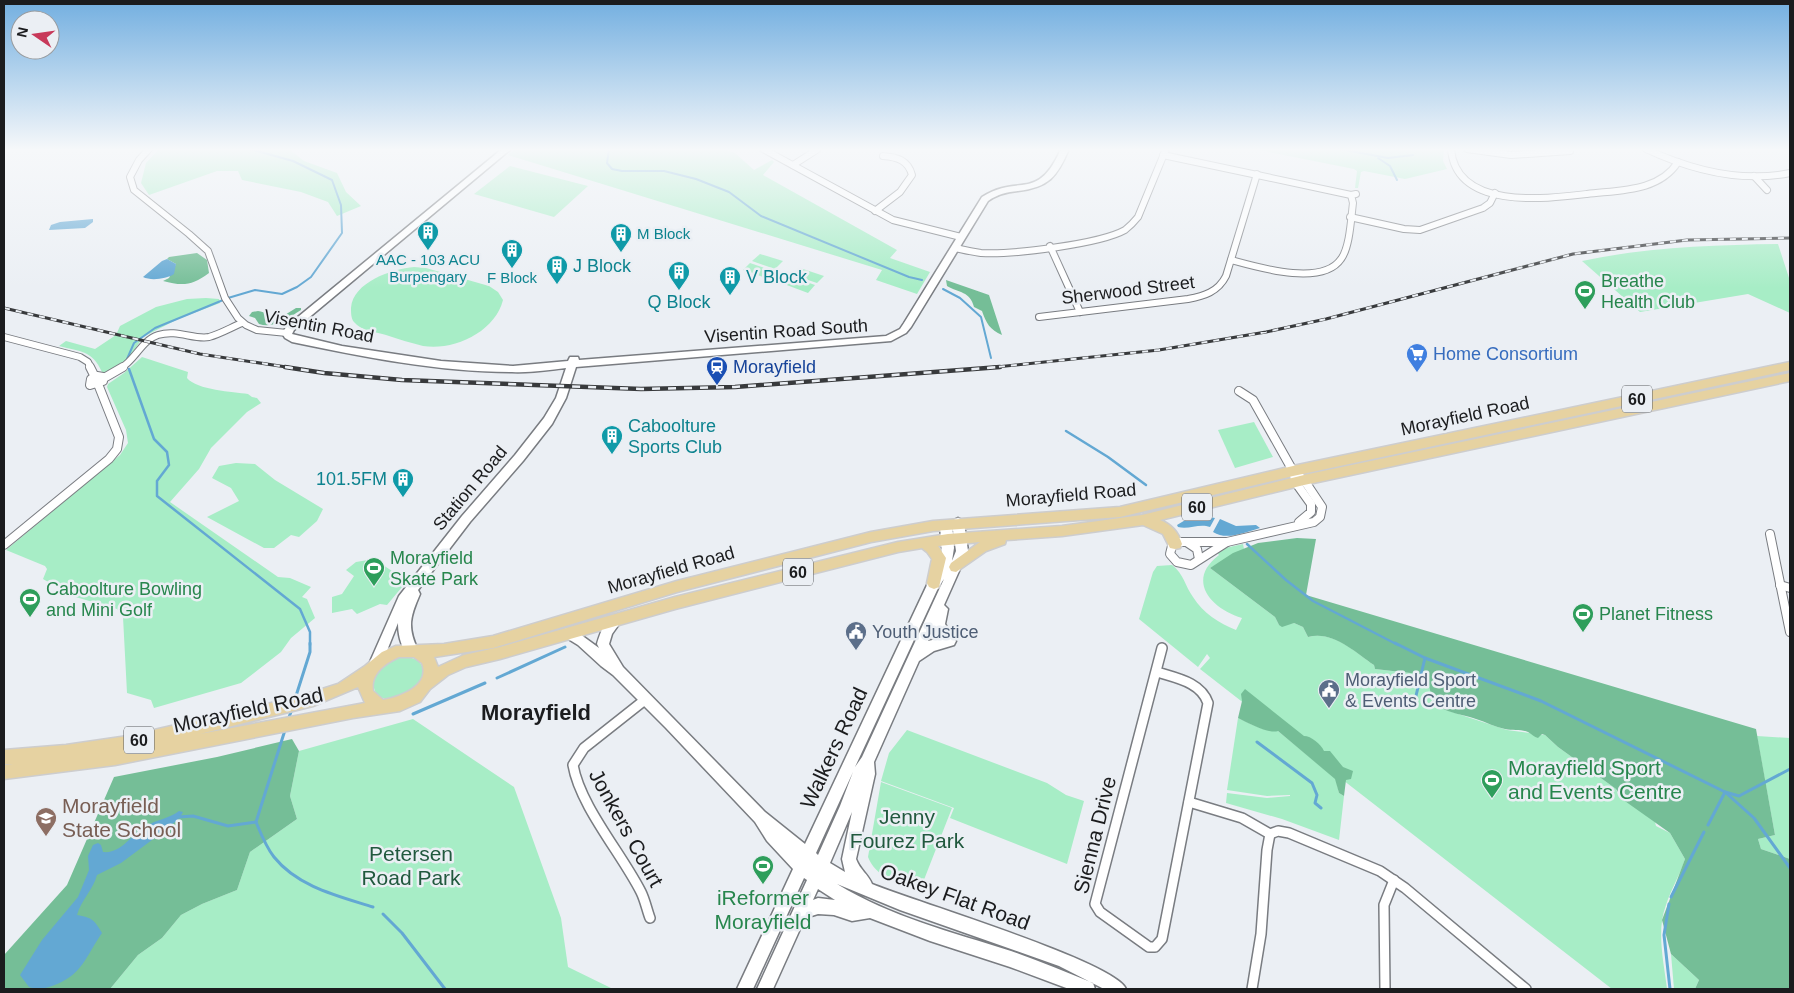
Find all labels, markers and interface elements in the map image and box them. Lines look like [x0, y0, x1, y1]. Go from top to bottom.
north arrow [10, 10, 60, 60]
text: N [13, 25, 31, 39]
building icon: AAC - 103 ACU Burpengary [416, 220, 440, 251]
building icon: M Block [609, 222, 633, 253]
place label: M Block [637, 225, 691, 242]
building icon: F Block [500, 238, 524, 269]
place label: AAC - 103 ACU Burpengary [376, 251, 480, 285]
building icon: J Block [545, 254, 569, 285]
place label: J Block [573, 256, 632, 276]
building icon: Q Block [667, 260, 691, 291]
building icon: V Block [718, 265, 742, 296]
place label: V Block [746, 267, 808, 287]
place label: F Block [487, 269, 538, 286]
place label: Breathe Health Club [1601, 271, 1695, 312]
street label: Sherwood Street [1060, 272, 1196, 308]
sports icon: Breathe Health Club [1573, 279, 1597, 310]
place label: Q Block [647, 292, 712, 312]
street label: Visentin Road [262, 306, 376, 346]
street label: Visentin Road South [704, 315, 868, 347]
supermarket icon: Home Consortium [1405, 342, 1429, 373]
place label: Home Consortium [1433, 344, 1578, 364]
station icon: Morayfield [705, 355, 729, 386]
place label: Morayfield [733, 357, 816, 377]
road number: 60 [1622, 386, 1652, 412]
street label: Morayfield Road [1399, 393, 1531, 439]
place label: Caboolture Sports Club [628, 416, 722, 457]
building icon: Caboolture Sports Club [600, 424, 624, 455]
street label: Station Road [429, 442, 511, 534]
building icon: 101.5FM [391, 467, 415, 498]
place label: 101.5FM [316, 469, 387, 489]
street label: Morayfield Road [1005, 479, 1137, 511]
road number: 60 [1182, 494, 1212, 520]
street label: Morayfield Road [605, 542, 737, 598]
place label: Morayfield Skate Park [390, 548, 479, 589]
sports icon: Morayfield Skate Park [362, 556, 386, 587]
road number: 60 [783, 558, 813, 586]
place label: Caboolture Bowling and Mini Golf [46, 579, 202, 620]
sports icon: Caboolture Bowling and Mini Golf [18, 587, 42, 618]
sports icon: Planet Fitness [1571, 602, 1595, 633]
place label: Planet Fitness [1599, 604, 1713, 624]
public building icon: Youth Justice [844, 620, 868, 651]
place label: Youth Justice [872, 622, 978, 642]
place label: Morayfield Sport & Events Centre [1345, 670, 1476, 711]
public building icon: Morayfield Sport & Events Centre [1317, 678, 1341, 709]
street label: Morayfield Road [171, 682, 325, 737]
street label: Walkers Road [795, 684, 872, 812]
district label: Morayfield [481, 700, 591, 725]
road number: 60 [124, 726, 154, 754]
place label: Morayfield Sport and Events Centre [1508, 756, 1682, 803]
street label: Jonkers Court [585, 765, 668, 891]
sports icon: Morayfield Sport and Events Centre [1480, 768, 1504, 799]
street label: Sienna Drive [1069, 774, 1120, 896]
place label: Morayfield State School [62, 794, 181, 841]
park label: Jenny Fourez Park [850, 805, 965, 852]
school or university icon: Morayfield State School [34, 806, 58, 837]
park label: Petersen Road Park [361, 842, 461, 889]
sports icon: iReformer Morayfield [751, 854, 775, 885]
street label: Oakey Flat Road [877, 859, 1033, 934]
place label: iReformer Morayfield [715, 886, 811, 933]

